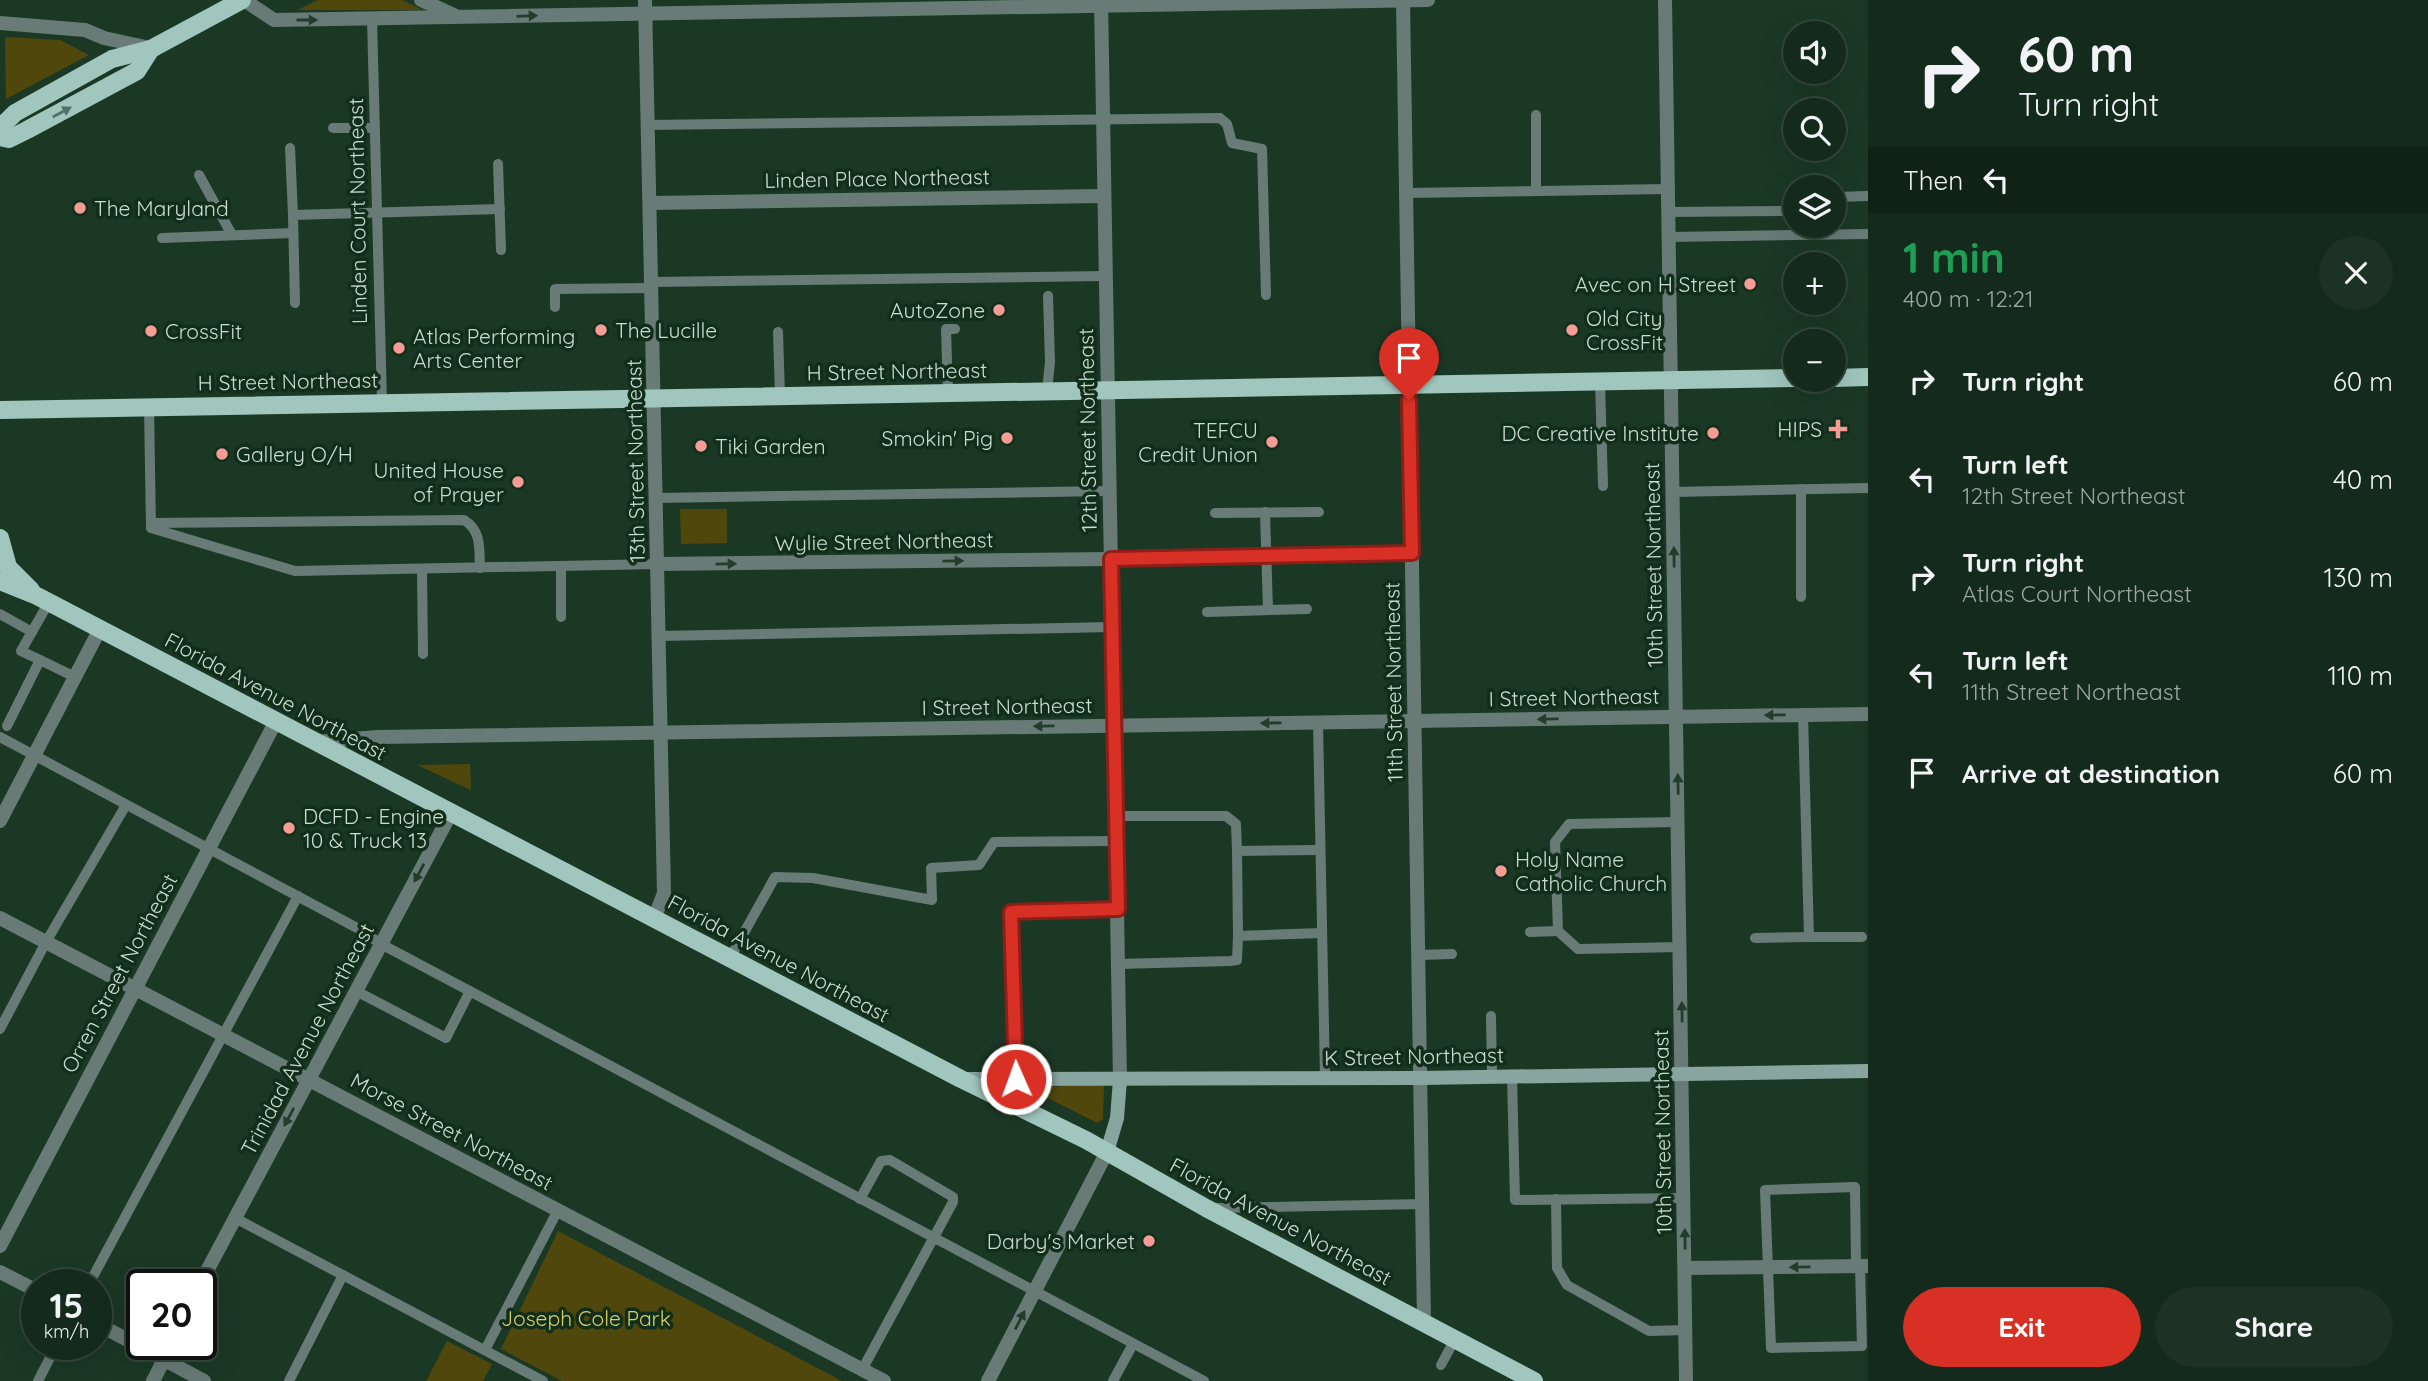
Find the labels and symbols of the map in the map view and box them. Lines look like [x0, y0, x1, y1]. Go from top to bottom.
one-way arrow [517, 10, 539, 21]
one-way arrow [296, 14, 318, 26]
street label: Linden Court Northeast [342, 98, 372, 324]
one-way arrow [52, 106, 72, 118]
street label: Linden Place Northeast [764, 163, 990, 193]
place label: The Maryland [94, 195, 229, 221]
marker: The Maryland [72, 200, 88, 216]
place label: Avec on H Street [1575, 271, 1736, 297]
marker: Avec on H Street [1742, 276, 1758, 292]
place label: AutoZone [890, 297, 985, 323]
marker: AutoZone [991, 302, 1007, 318]
place label: Old City CrossFit [1586, 305, 1663, 355]
place label: The Lucille [615, 317, 717, 343]
place label: CrossFit [165, 318, 242, 344]
marker: The Lucille [593, 322, 609, 338]
marker: Old City CrossFit [1564, 322, 1580, 338]
marker: CrossFit [143, 323, 159, 339]
place label: Atlas Performing Arts Center [413, 323, 575, 373]
street label: 12th Street Northeast [1072, 328, 1102, 532]
pin [1379, 328, 1439, 400]
marker: Atlas Performing Arts Center [391, 340, 407, 356]
street label: H Street Northeast [806, 356, 988, 386]
street label: 13th Street Northeast [620, 359, 650, 563]
street label: H Street Northeast [197, 366, 379, 396]
place label: HIPS [1777, 416, 1822, 442]
place label: TEFCU Credit Union [1138, 417, 1258, 467]
marker: HIPS [1828, 419, 1848, 439]
place label: DC Creative Institute [1501, 420, 1699, 446]
place label: Smokin' Pig [882, 425, 993, 451]
marker: DC Creative Institute [1705, 425, 1721, 441]
marker: Smokin' Pig [999, 430, 1015, 446]
place label: Tiki Garden [715, 433, 826, 459]
marker: TEFCU Credit Union [1264, 434, 1280, 450]
marker: Tiki Garden [693, 438, 709, 454]
place label: Gallery O/H [236, 441, 353, 467]
marker: Gallery O/H [214, 446, 230, 462]
place label: United House of Prayer [374, 457, 504, 507]
street label: 10th Street Northeast [1638, 462, 1668, 668]
marker: United House of Prayer [510, 474, 526, 490]
street label: Wylie Street Northeast [774, 526, 994, 556]
one-way arrow [1668, 546, 1680, 568]
one-way arrow [943, 555, 965, 567]
one-way arrow [715, 558, 737, 569]
street label: 11th Street Northeast [1378, 582, 1408, 782]
street label: Florida Avenue Northeast [161, 626, 391, 766]
street label: I Street Northeast [1488, 683, 1660, 711]
street label: I Street Northeast [921, 692, 1093, 720]
one-way arrow [1764, 709, 1786, 721]
one-way arrow [1537, 713, 1559, 724]
one-way arrow [1260, 717, 1282, 728]
one-way arrow [1033, 721, 1055, 732]
one-way arrow [1672, 773, 1684, 795]
place label: DCFD - Engine 10 & Truck 13 [303, 803, 444, 853]
marker: DCFD - Engine 10 & Truck 13 [281, 820, 297, 836]
place label: Holy Name Catholic Church [1515, 846, 1667, 896]
one-way arrow [413, 863, 425, 883]
marker: Holy Name Catholic Church [1493, 863, 1509, 879]
street label: Orren Street Northeast [56, 869, 182, 1077]
street label: Florida Avenue Northeast [664, 888, 894, 1028]
street label: Trinidad Avenue Northeast [235, 919, 379, 1159]
one-way arrow [1676, 1001, 1688, 1023]
street label: 10th Street Northeast [1647, 1029, 1677, 1235]
street label: K Street Northeast [1324, 1041, 1504, 1071]
position arrow [979, 1042, 1053, 1116]
street label: Morse Street Northeast [346, 1067, 558, 1195]
one-way arrow [283, 1107, 295, 1127]
street label: Florida Avenue Northeast [1166, 1151, 1396, 1291]
place label: Darby's Market [987, 1228, 1135, 1254]
one-way arrow [1679, 1228, 1691, 1250]
marker: Darby's Market [1141, 1233, 1157, 1249]
one-way arrow [1789, 1261, 1811, 1272]
speed limit sign: 20 [126, 1269, 217, 1360]
park label: Joseph Cole Park [501, 1305, 671, 1331]
one-way arrow [1013, 1310, 1025, 1330]

